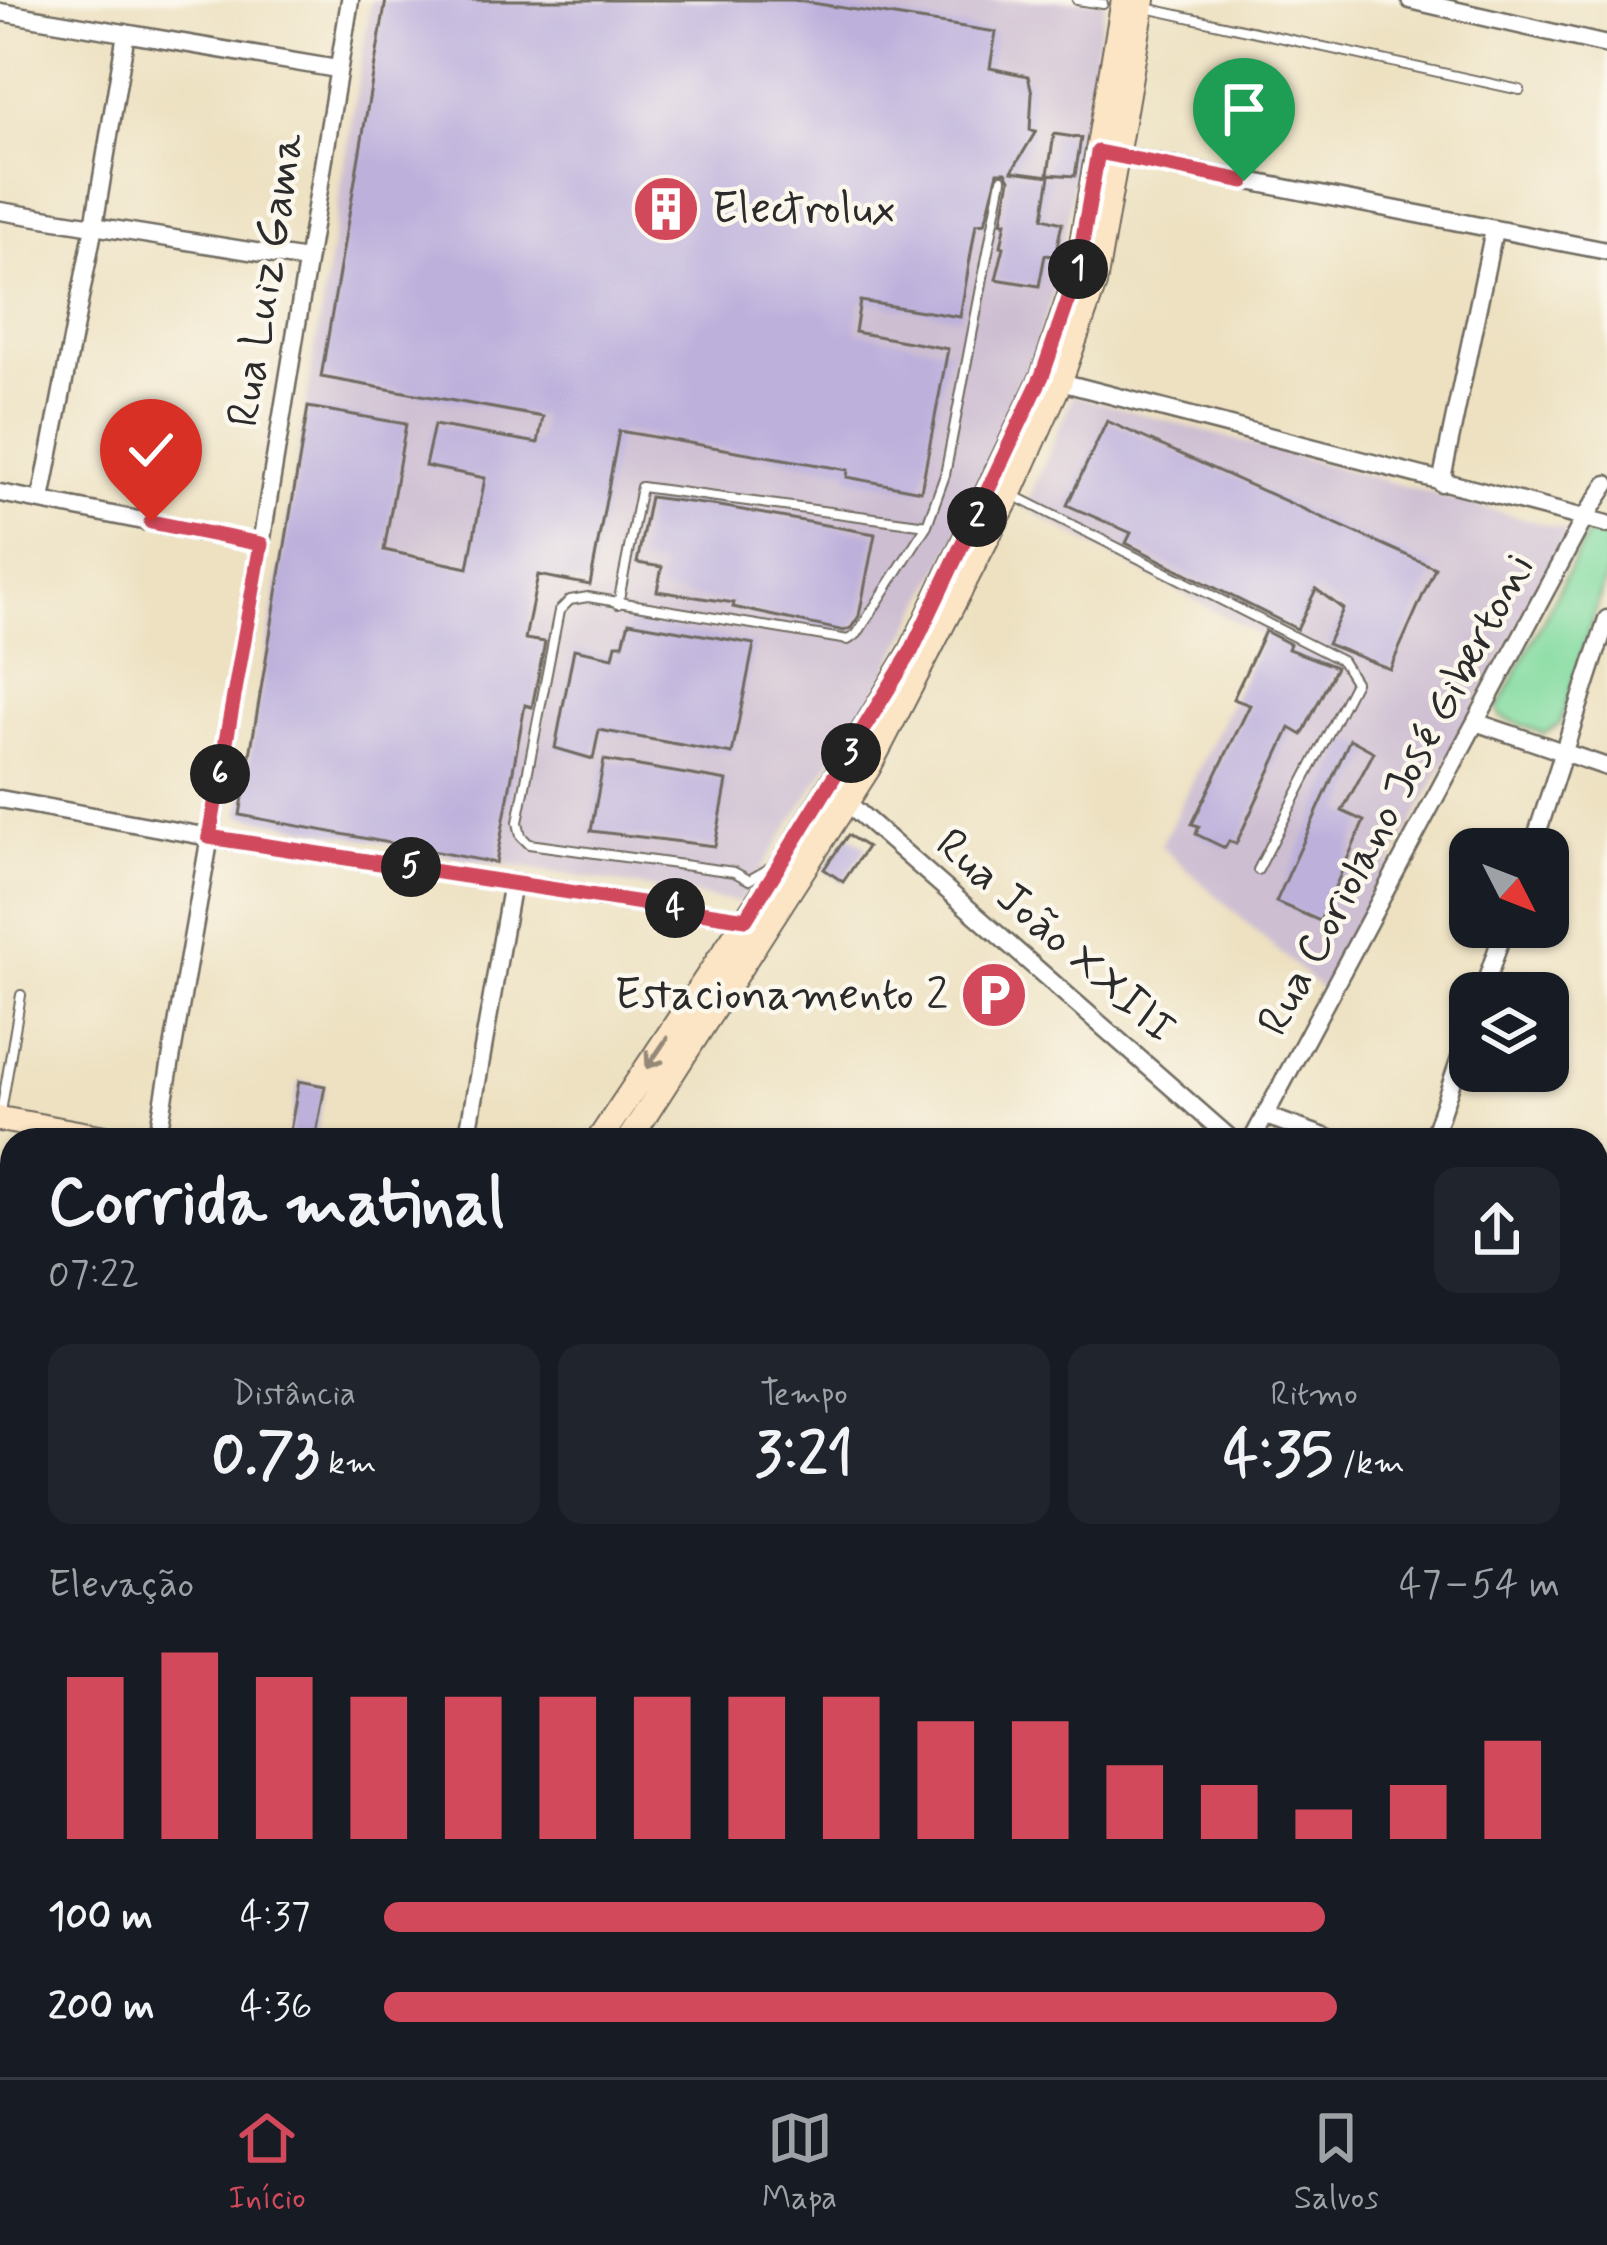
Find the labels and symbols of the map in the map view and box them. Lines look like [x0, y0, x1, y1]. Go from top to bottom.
pin [1193, 58, 1295, 181]
street label: Rua Luiz Gama [215, 128, 320, 431]
building icon: Electrolux [631, 174, 701, 244]
place label: Electrolux [712, 180, 895, 239]
pin: 1 [1048, 239, 1108, 299]
pin [100, 399, 202, 522]
pin: 2 [947, 487, 1007, 547]
street label: Rua Coriolano José Gibertoni [1245, 544, 1549, 1046]
pin: 3 [821, 723, 881, 783]
pin: 6 [190, 744, 250, 804]
street label: Rua João XXIII [922, 816, 1188, 1058]
north arrow [1449, 828, 1569, 948]
pin: 5 [381, 837, 441, 897]
pin: 4 [645, 878, 705, 938]
parking icon: Estacionamento 2 [959, 960, 1029, 1030]
place label: Estacionamento 2 [615, 966, 948, 1025]
one-way arrow [644, 1036, 669, 1070]

